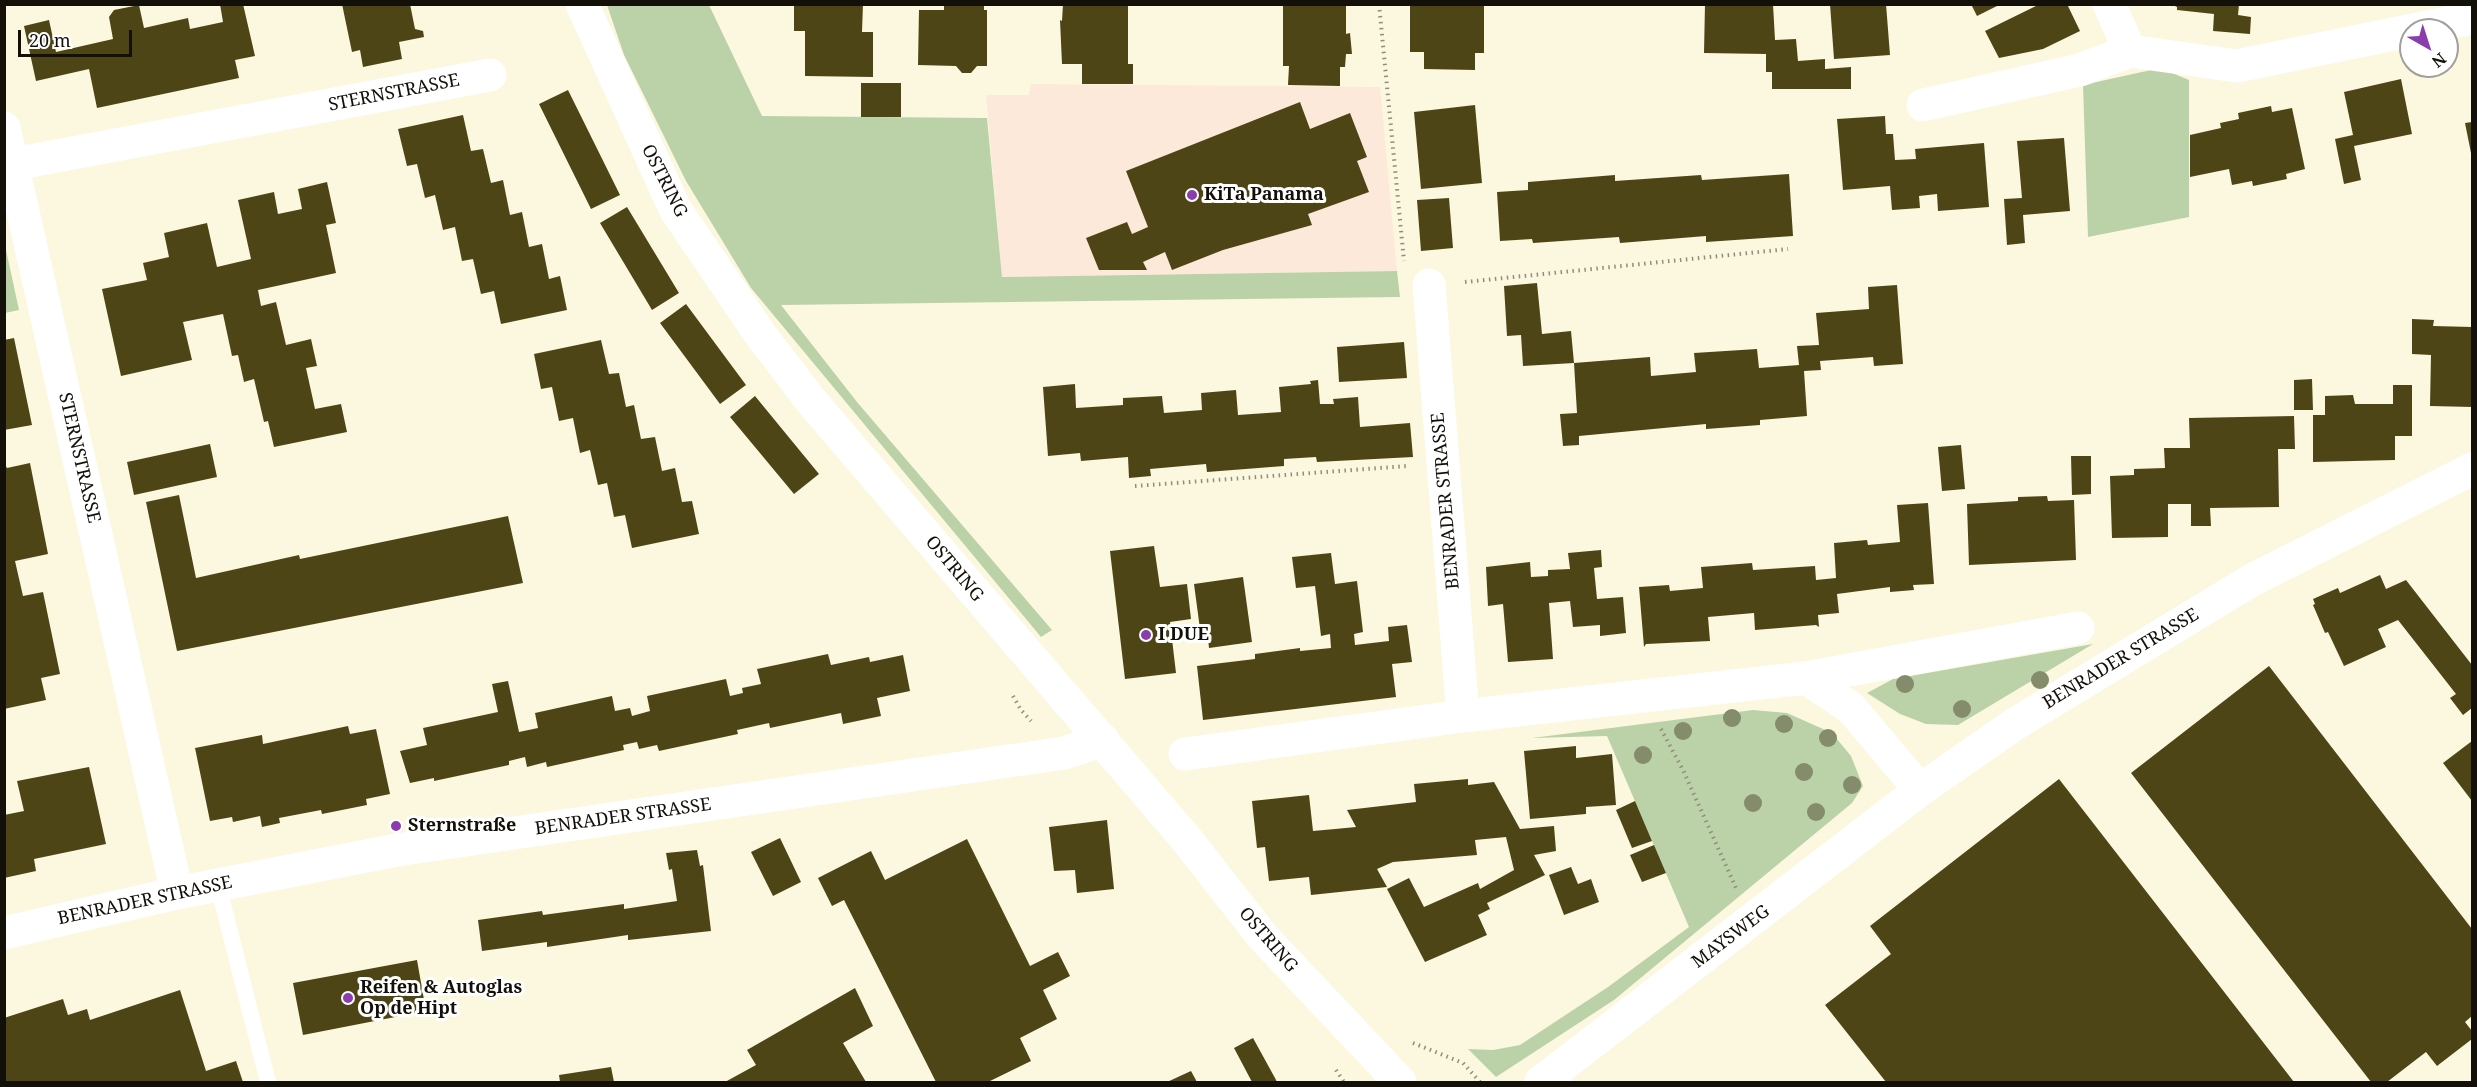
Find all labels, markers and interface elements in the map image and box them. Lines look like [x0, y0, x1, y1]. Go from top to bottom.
scale bar [21, 18, 135, 56]
north arrow [2399, 18, 2459, 78]
text: 20 m [29, 28, 71, 52]
text: N [2427, 48, 2451, 73]
street label: STERNSTRASSE [327, 70, 461, 116]
street label: OSTRING [636, 141, 692, 221]
place label: KiTa Panama [1204, 184, 1324, 206]
marker: KiTa Panama [1185, 188, 1199, 202]
street label: STERNSTRASSE [54, 391, 104, 525]
street label: BENRADER STRASSE [1427, 412, 1465, 590]
street label: OSTRING [920, 532, 988, 606]
street label: BENRADER STRASSE [2039, 604, 2203, 714]
place label: I DUE [1158, 624, 1209, 646]
marker: I DUE [1139, 628, 1153, 642]
street label: BENRADER STRASSE [533, 794, 713, 840]
place label: Sternstraße [408, 815, 516, 837]
marker: Sternstraße [389, 819, 403, 833]
street label: BENRADER STRASSE [56, 872, 234, 930]
street label: MAYSWEG [1688, 901, 1774, 973]
street label: OSTRING [1234, 903, 1302, 977]
place label: Reifen & Autoglas Op de Hipt [360, 977, 522, 1020]
marker: Reifen & Autoglas Op de Hipt [341, 991, 355, 1005]

